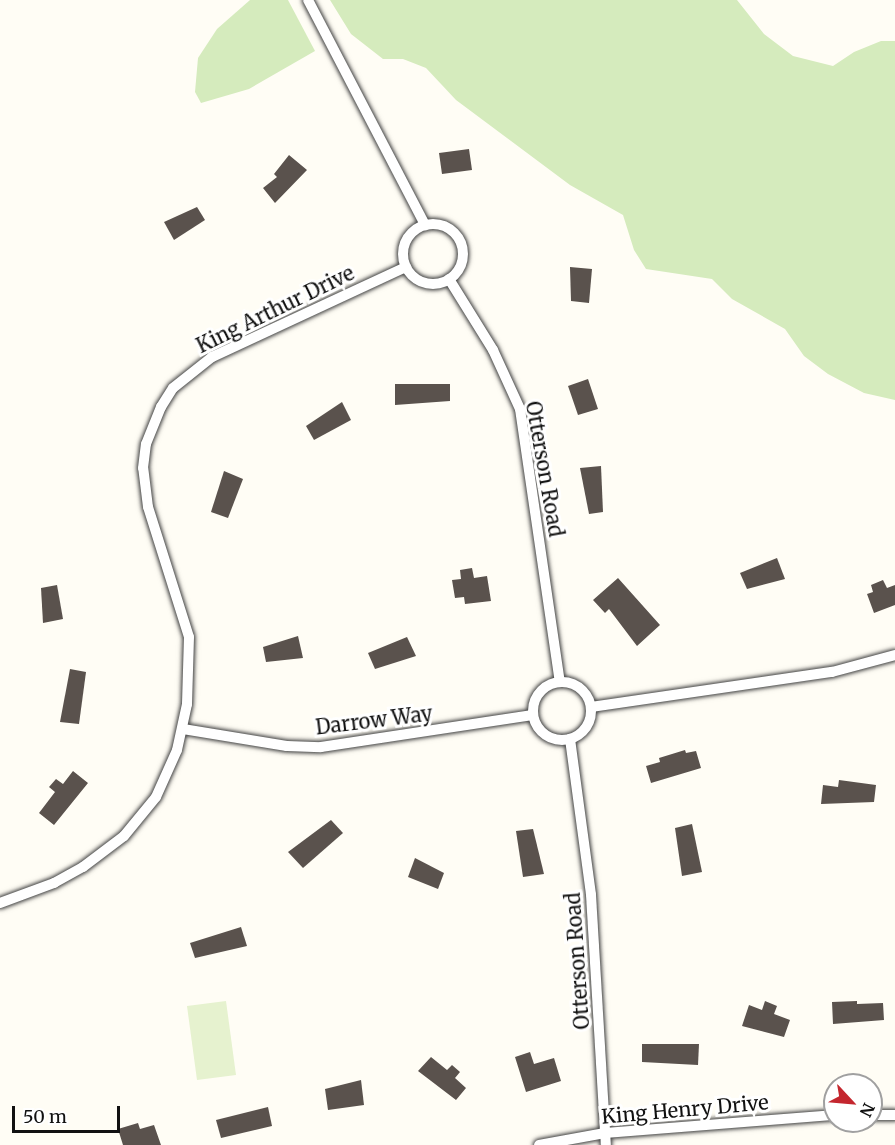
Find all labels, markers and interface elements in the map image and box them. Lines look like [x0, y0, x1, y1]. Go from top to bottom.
street label: King Arthur Drive [192, 260, 358, 358]
street label: Otterson Road [521, 399, 569, 539]
street label: Darrow Way [314, 701, 434, 739]
street label: Otterson Road [560, 892, 594, 1030]
north arrow [823, 1073, 883, 1133]
street label: King Henry Drive [600, 1090, 770, 1128]
scale bar [15, 1094, 123, 1132]
text: N [856, 1100, 879, 1120]
text: 50 m [23, 1105, 67, 1128]

